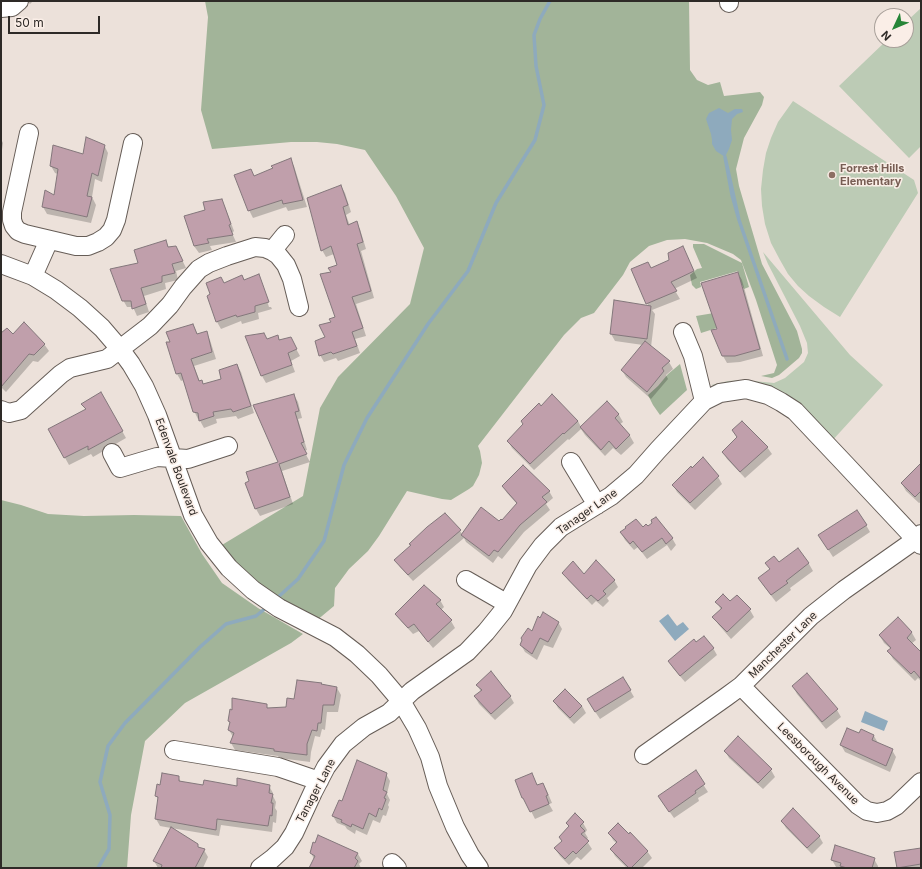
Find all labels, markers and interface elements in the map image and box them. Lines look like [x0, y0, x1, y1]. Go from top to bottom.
scale bar [10, 8, 102, 34]
north arrow [874, 8, 914, 48]
text: 50 m [15, 15, 44, 30]
text: N [878, 28, 894, 44]
place label: Forrest Hills Elementary [840, 162, 904, 188]
marker: Forrest Hills Elementary [827, 170, 837, 180]
street label: Edenvale Boulevard [152, 416, 200, 518]
street label: Tanager Lane [554, 486, 620, 538]
street label: Manchester Lane [746, 609, 820, 681]
street label: Leesborough Avenue [774, 720, 862, 808]
street label: Tanager Lane [294, 757, 338, 825]

